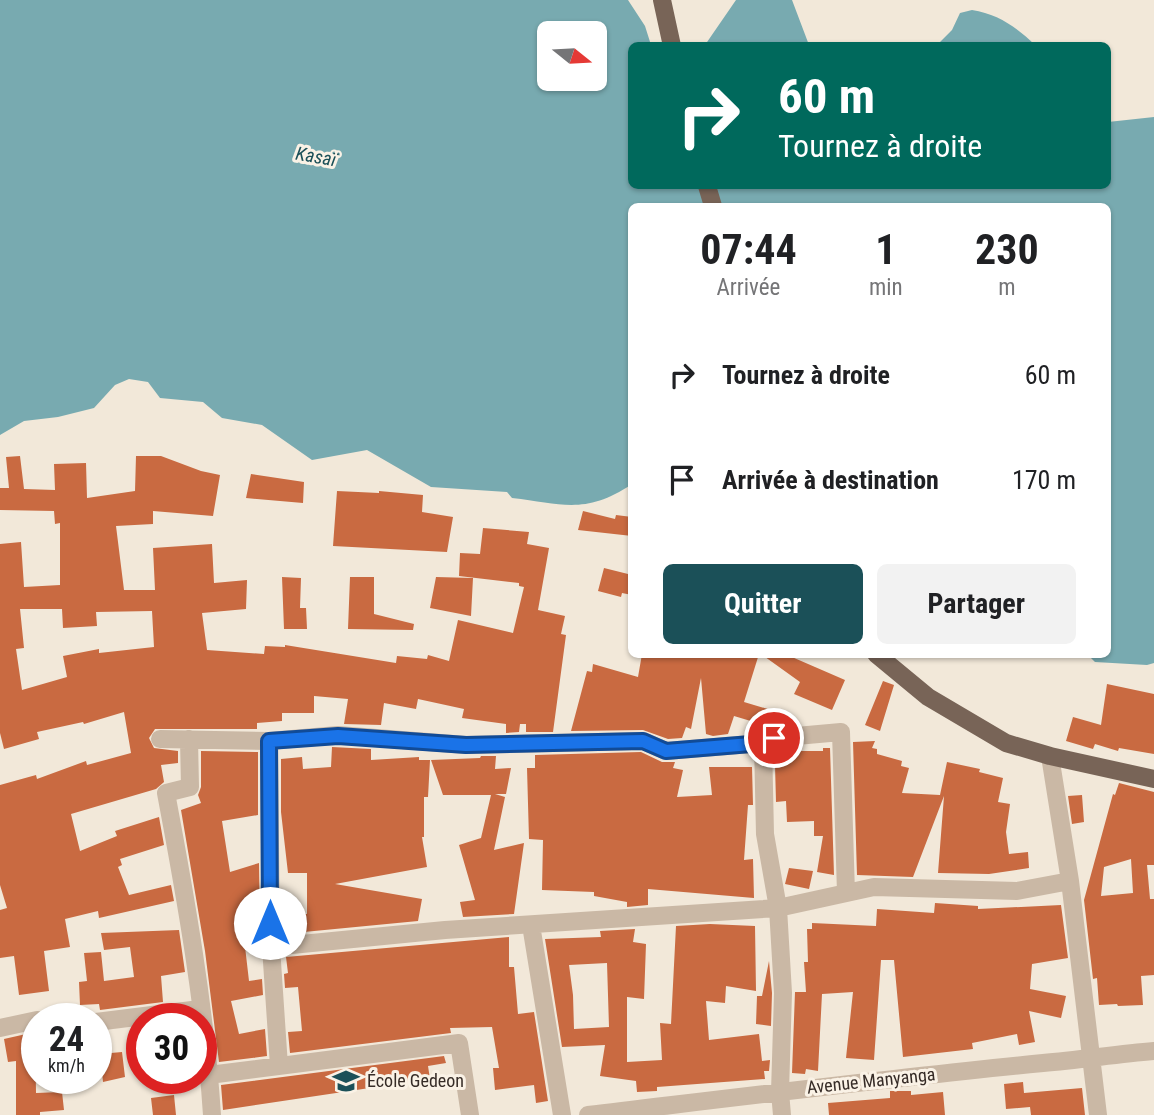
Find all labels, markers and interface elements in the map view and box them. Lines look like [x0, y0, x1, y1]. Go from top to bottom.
north arrow [537, 21, 607, 91]
map controls [537, 21, 607, 91]
text: 60 m [778, 68, 875, 125]
icon: right [663, 70, 754, 161]
text: Tournez à droite [778, 127, 982, 165]
water label: Kasaï [294, 142, 340, 172]
text: 07:44 [700, 225, 797, 274]
text: 1 [875, 225, 896, 274]
text: 230 [975, 225, 1039, 274]
text: Arrivée [717, 274, 780, 301]
text: min [869, 274, 903, 301]
text: m [998, 274, 1015, 301]
icon: right [663, 356, 701, 394]
text: Tournez à droite [722, 360, 890, 390]
text: 60 m [1025, 360, 1076, 390]
icon: arrive [663, 461, 701, 499]
text: Arrivée à destination [722, 465, 939, 495]
text: 170 m [1012, 465, 1076, 495]
button: Quitter [663, 564, 863, 644]
button: Partager [877, 564, 1076, 644]
pin [744, 708, 804, 768]
icon: arrive [755, 719, 793, 757]
position arrow [233, 886, 307, 960]
speed limit sign: 30 [126, 1003, 217, 1094]
text: 24 [49, 1019, 84, 1060]
text: km/h [48, 1055, 85, 1076]
street label: Avenue Manyanga [806, 1063, 936, 1098]
school or university icon: École Gedeon [331, 1066, 361, 1096]
place label: École Gedeon [367, 1070, 464, 1091]

